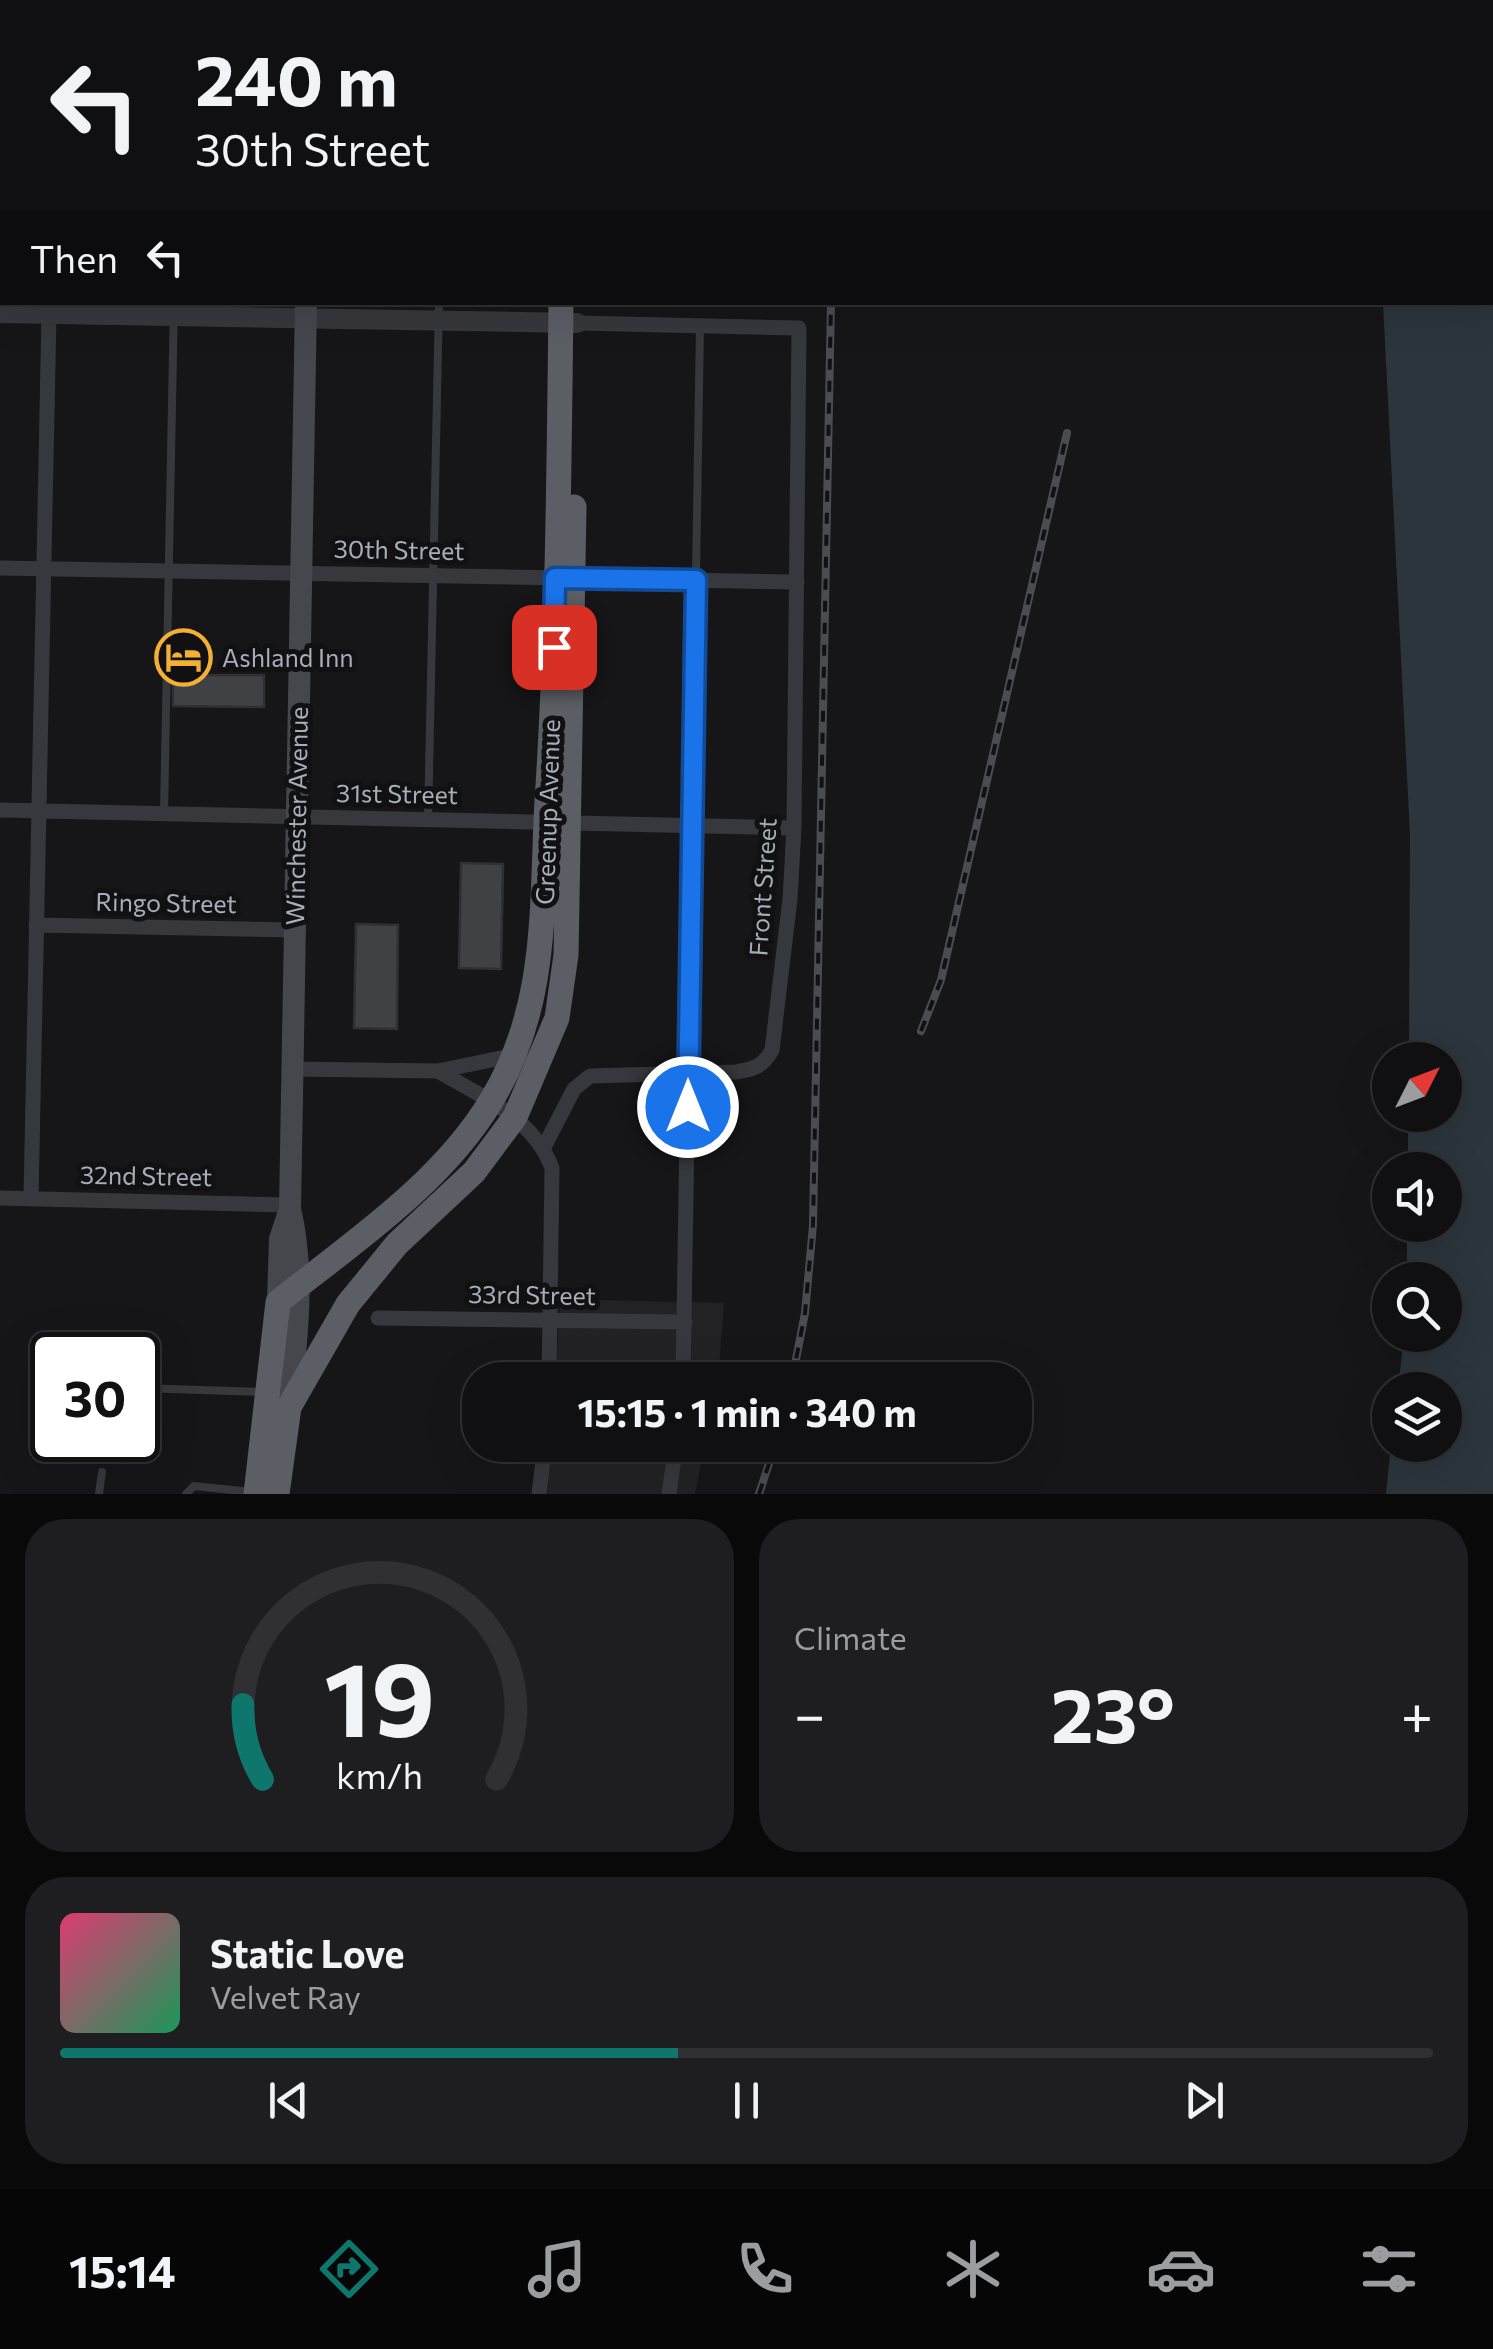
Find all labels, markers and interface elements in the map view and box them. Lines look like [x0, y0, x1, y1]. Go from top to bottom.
text: 240 m [195, 35, 398, 120]
icon: left [30, 40, 160, 170]
text: 30th Street [195, 120, 430, 175]
icon: left [138, 230, 193, 285]
text: Then [30, 234, 118, 281]
street label: 30th Street [333, 533, 465, 565]
pin [512, 605, 597, 690]
icon: arrive [527, 620, 582, 675]
hotel icon: Ashland Inn [153, 628, 213, 688]
place label: Ashland Inn [222, 642, 354, 672]
street label: Winchester Avenue [279, 706, 313, 926]
street label: Greenup Avenue [529, 719, 565, 905]
street label: 31st Street [336, 777, 458, 809]
street label: Front Street [742, 817, 782, 957]
street label: Ringo Street [95, 886, 237, 918]
north arrow [1372, 1042, 1462, 1132]
map controls [1372, 1042, 1462, 1462]
position arrow [636, 1055, 740, 1159]
button: sound [1372, 1152, 1462, 1242]
street label: 32nd Street [80, 1159, 212, 1191]
button: search [1372, 1262, 1462, 1352]
street label: 33rd Street [468, 1278, 596, 1310]
speed limit sign: 30 [30, 1332, 160, 1462]
button: layers [1372, 1372, 1462, 1462]
text: 15:15 · 1 min · 340 m [577, 1388, 917, 1435]
text: Climate [794, 1617, 907, 1657]
text: 19 [324, 1631, 435, 1758]
text: 23° [1051, 1667, 1175, 1758]
text: − [794, 1679, 825, 1746]
text: + [1401, 1679, 1433, 1746]
text: km/h [336, 1753, 423, 1796]
text: Static Love [210, 1929, 405, 1976]
text: Velvet Ray [210, 1976, 361, 2016]
icon: previous [261, 2073, 316, 2128]
icon: pause [719, 2073, 774, 2128]
icon: next [1177, 2073, 1232, 2128]
icon: directions [314, 2234, 384, 2304]
icon: music [522, 2234, 592, 2304]
icon: phone [730, 2234, 800, 2304]
icon: climate [938, 2234, 1008, 2304]
icon: car [1146, 2234, 1216, 2304]
icon: filters [1354, 2234, 1424, 2304]
text: 15:14 [69, 2242, 176, 2297]

